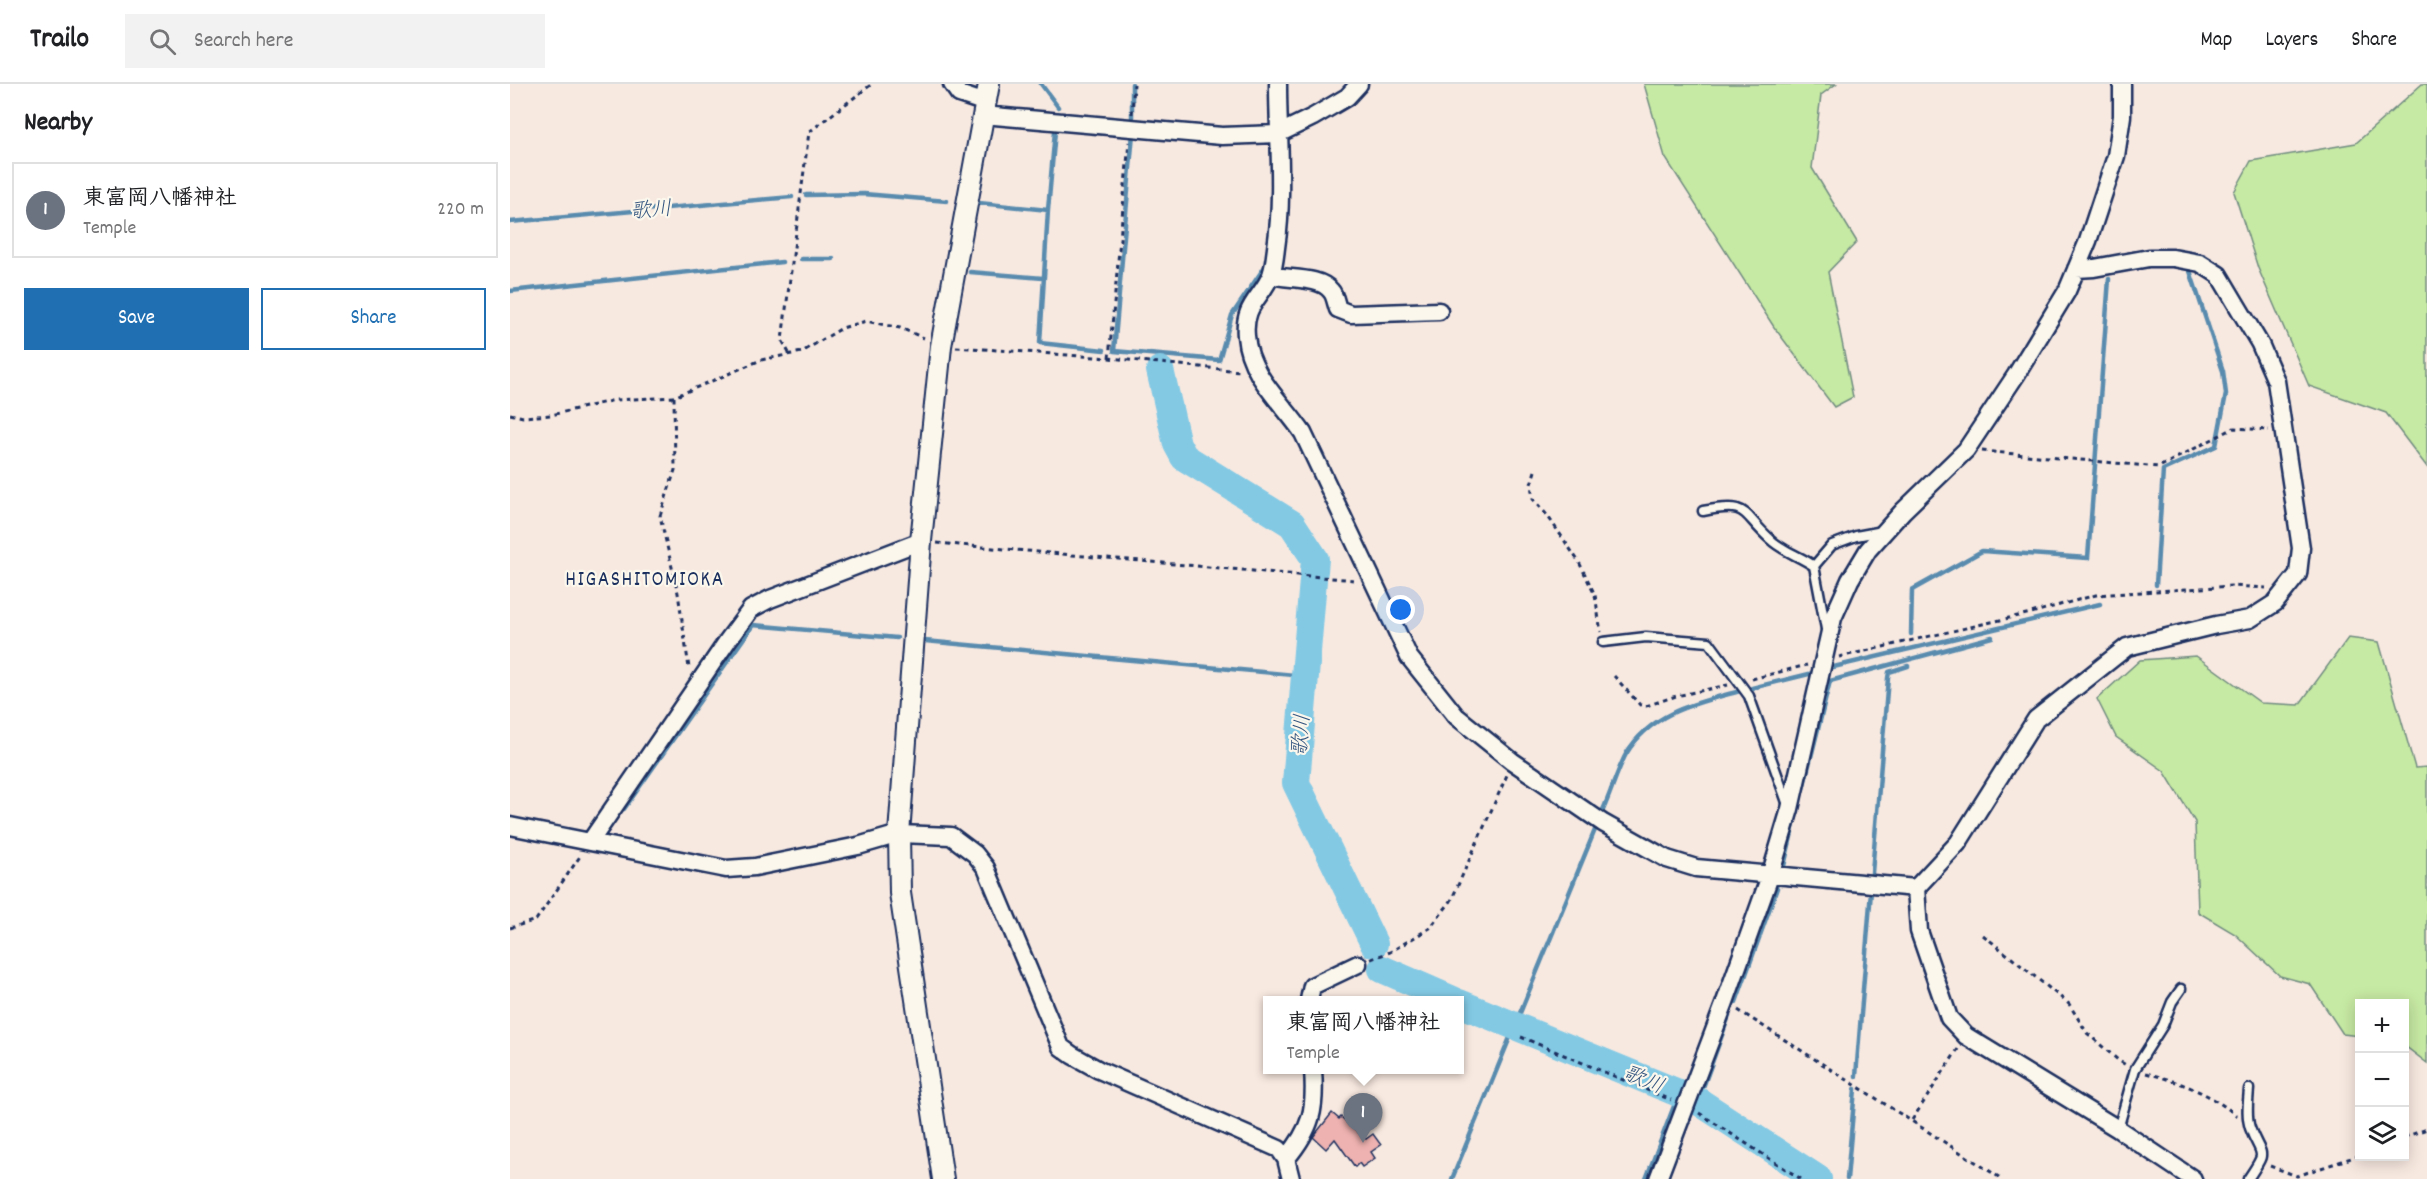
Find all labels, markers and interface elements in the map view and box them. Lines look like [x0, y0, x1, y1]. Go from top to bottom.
search box [125, 14, 545, 68]
text: Trailo [30, 21, 89, 61]
icon: search [146, 25, 179, 58]
text: Search here [194, 26, 293, 57]
text: Map [2201, 26, 2232, 56]
text: Layers [2265, 26, 2318, 56]
text: Share [2351, 26, 2397, 56]
text: Nearby [24, 105, 92, 142]
text: 東富岡八幡神社 [83, 184, 237, 215]
water label: 歌川 [629, 195, 673, 229]
text: 1 [43, 196, 48, 224]
text: 220 m [437, 196, 484, 224]
text: Temple [83, 215, 136, 243]
button: Save [24, 288, 249, 350]
button: Share [261, 288, 486, 350]
district label: HIGASHITOMIOKA [565, 566, 725, 596]
your location [1386, 595, 1415, 624]
water label: 歌川 [1286, 713, 1320, 757]
popup [1263, 996, 1464, 1074]
map controls [2355, 999, 2409, 1161]
button: + [2355, 999, 2409, 1053]
text: 東富岡八幡神社 [1286, 1009, 1441, 1040]
text: Temple [1286, 1040, 1340, 1068]
button: − [2355, 1053, 2409, 1107]
water label: 歌川 [1618, 1060, 1668, 1104]
pin: 1 [1344, 1094, 1382, 1143]
button: layers [2355, 1107, 2409, 1161]

